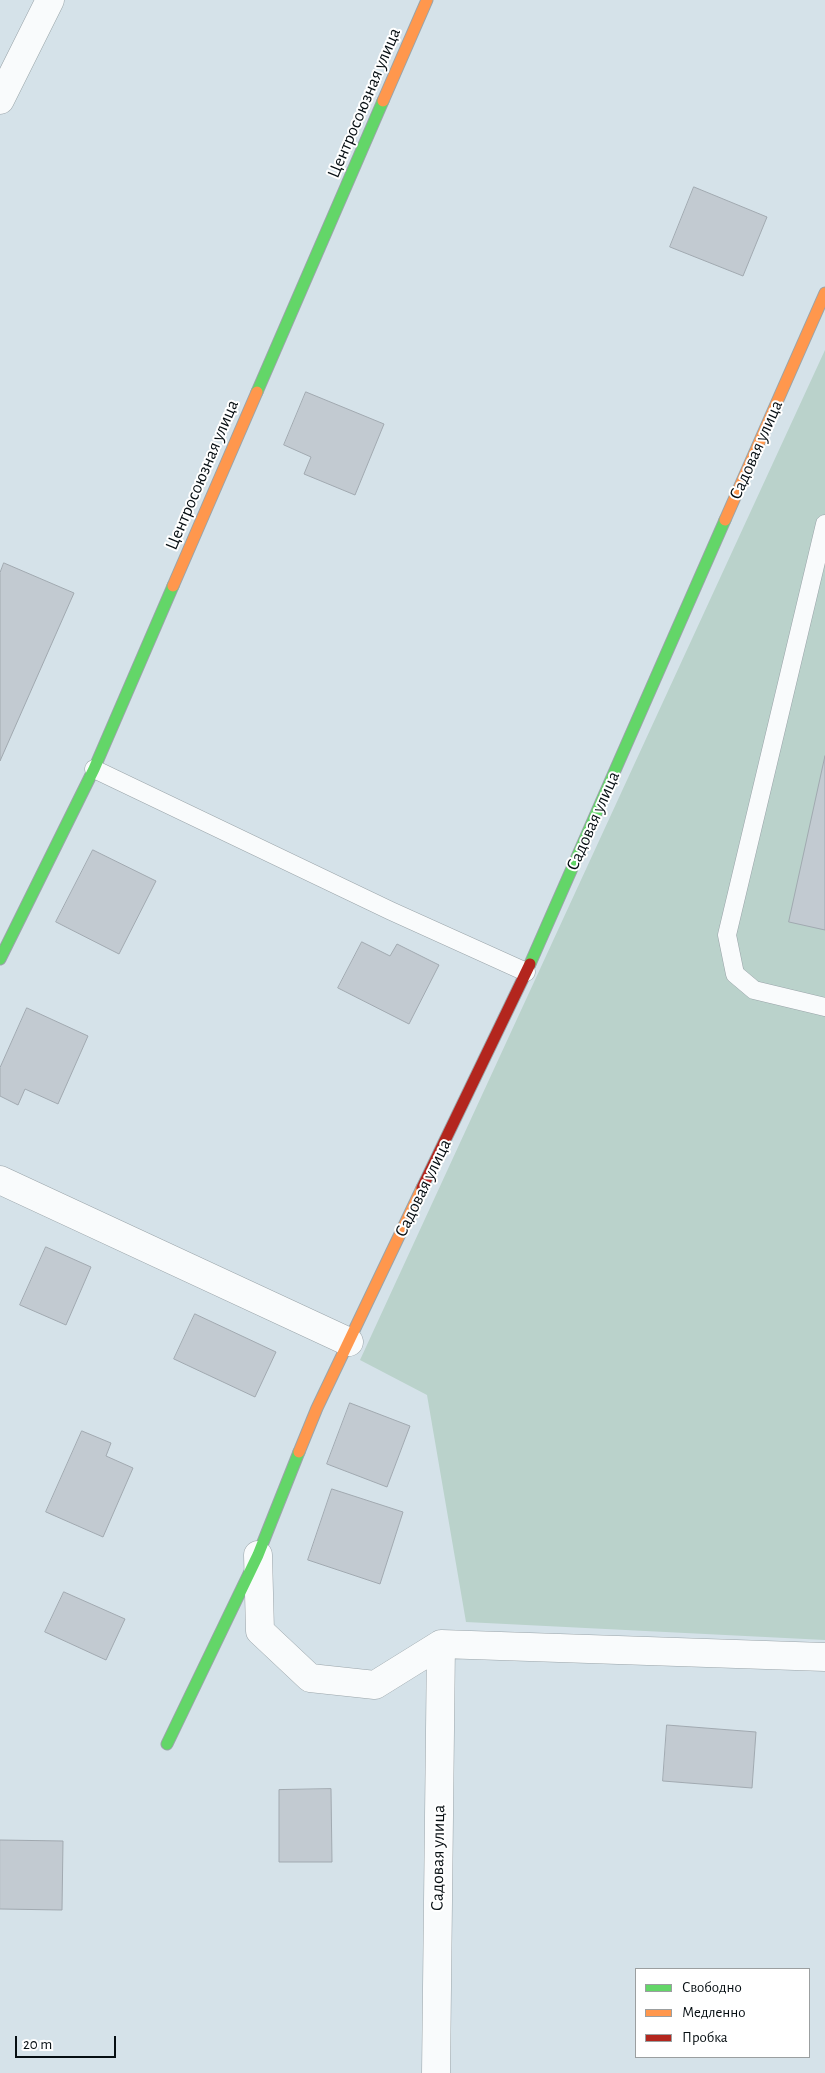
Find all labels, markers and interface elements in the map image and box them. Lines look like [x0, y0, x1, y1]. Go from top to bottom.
street label: Центросоюзная улица [323, 25, 405, 181]
street label: Центросоюзная улица [161, 397, 243, 553]
street label: Садовая улица [724, 397, 788, 503]
street label: Садовая улица [561, 768, 625, 874]
street label: Садовая улица [390, 1135, 456, 1241]
street label: Садовая улица [426, 1805, 450, 1911]
legend [635, 1968, 810, 2058]
text: Свободно [682, 1980, 742, 1995]
text: Медленно [682, 2005, 746, 2020]
scale bar [18, 2026, 119, 2058]
text: Пробка [682, 2030, 728, 2045]
text: 20 m [23, 2037, 52, 2052]

